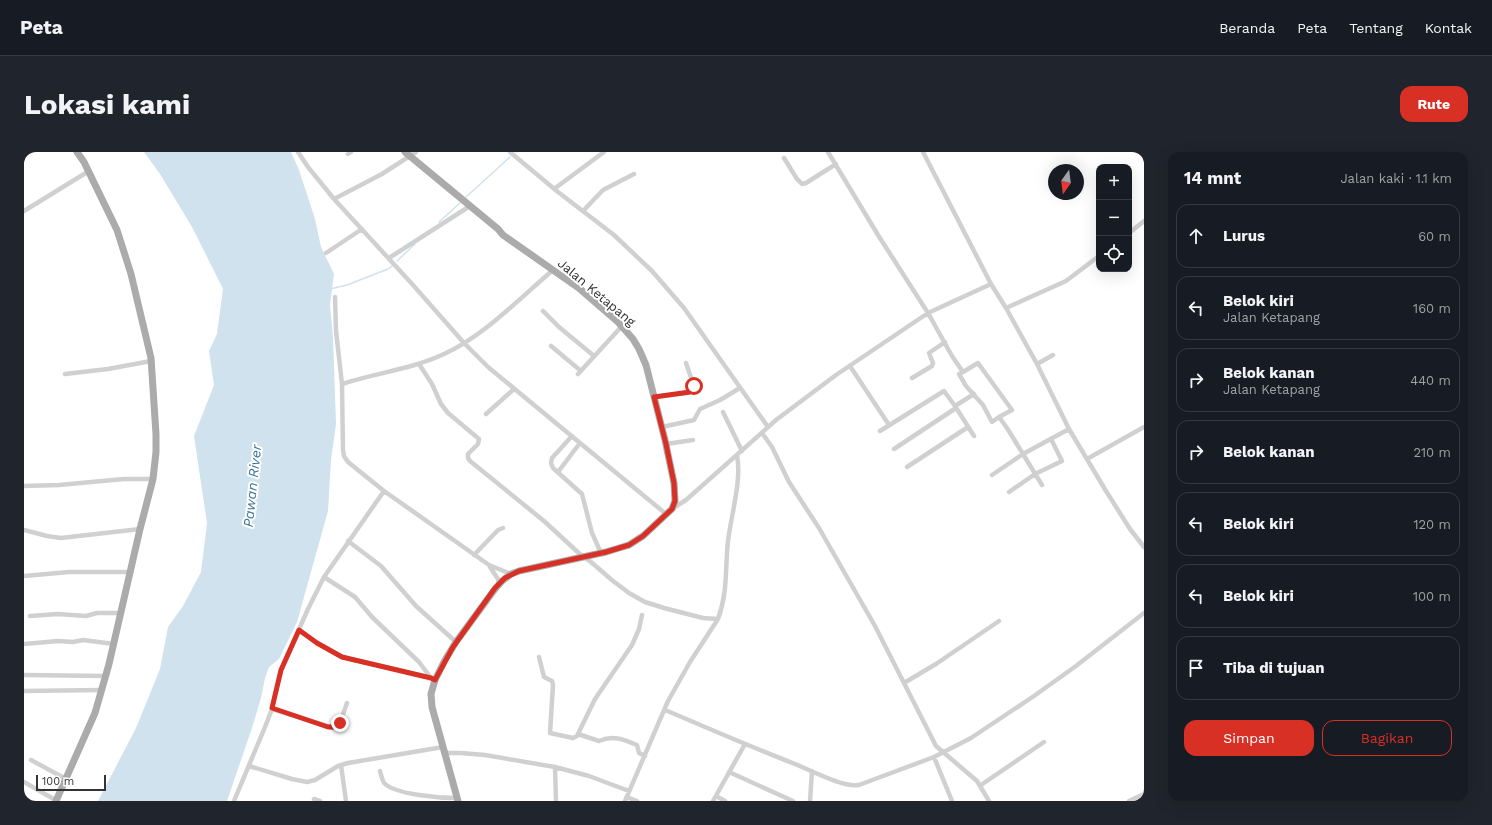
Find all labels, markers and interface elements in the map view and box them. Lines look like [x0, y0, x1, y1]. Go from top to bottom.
text: Peta [20, 16, 63, 39]
text: Beranda [1219, 20, 1275, 36]
text: Peta [1297, 20, 1327, 36]
text: Tentang [1349, 20, 1403, 36]
text: Kontak [1425, 20, 1472, 36]
button: Rute [1400, 86, 1468, 122]
text: Lokasi kami [24, 88, 190, 121]
north arrow [1048, 164, 1084, 200]
map controls [1096, 164, 1132, 272]
button: + [1096, 164, 1132, 200]
text: 14 mnt [1184, 168, 1241, 188]
text: Jalan kaki · 1.1 km [1340, 171, 1452, 186]
button: − [1096, 200, 1132, 236]
icon: ahead [1185, 225, 1207, 247]
text: Lurus [1223, 227, 1265, 245]
text: 60 m [1418, 229, 1451, 244]
button: locate [1096, 236, 1132, 272]
street label: Jalan Ketapang [555, 256, 639, 329]
text: Belok kiri [1223, 292, 1294, 310]
icon: left [1185, 297, 1207, 319]
text: 160 m [1413, 301, 1451, 316]
text: Jalan Ketapang [1223, 310, 1320, 325]
text: Belok kanan [1223, 364, 1314, 382]
icon: right [1185, 369, 1207, 391]
text: 440 m [1410, 373, 1451, 388]
route start [685, 377, 703, 395]
text: Jalan Ketapang [1223, 382, 1320, 397]
icon: right [1185, 441, 1207, 463]
water label: Pawan River [240, 443, 264, 528]
text: Belok kanan [1223, 443, 1314, 461]
text: 210 m [1413, 445, 1451, 460]
icon: left [1185, 513, 1207, 535]
text: Belok kiri [1223, 515, 1294, 533]
text: 120 m [1413, 517, 1451, 532]
icon: left [1185, 585, 1207, 607]
text: Belok kiri [1223, 587, 1294, 605]
text: 100 m [1413, 589, 1451, 604]
icon: arrive [1185, 657, 1207, 679]
text: Tiba di tujuan [1223, 659, 1325, 677]
route end [331, 714, 349, 732]
button: Simpan [1184, 720, 1314, 756]
button: Bagikan [1322, 720, 1452, 756]
scale bar [36, 773, 106, 792]
text: 100 m [42, 775, 74, 788]

